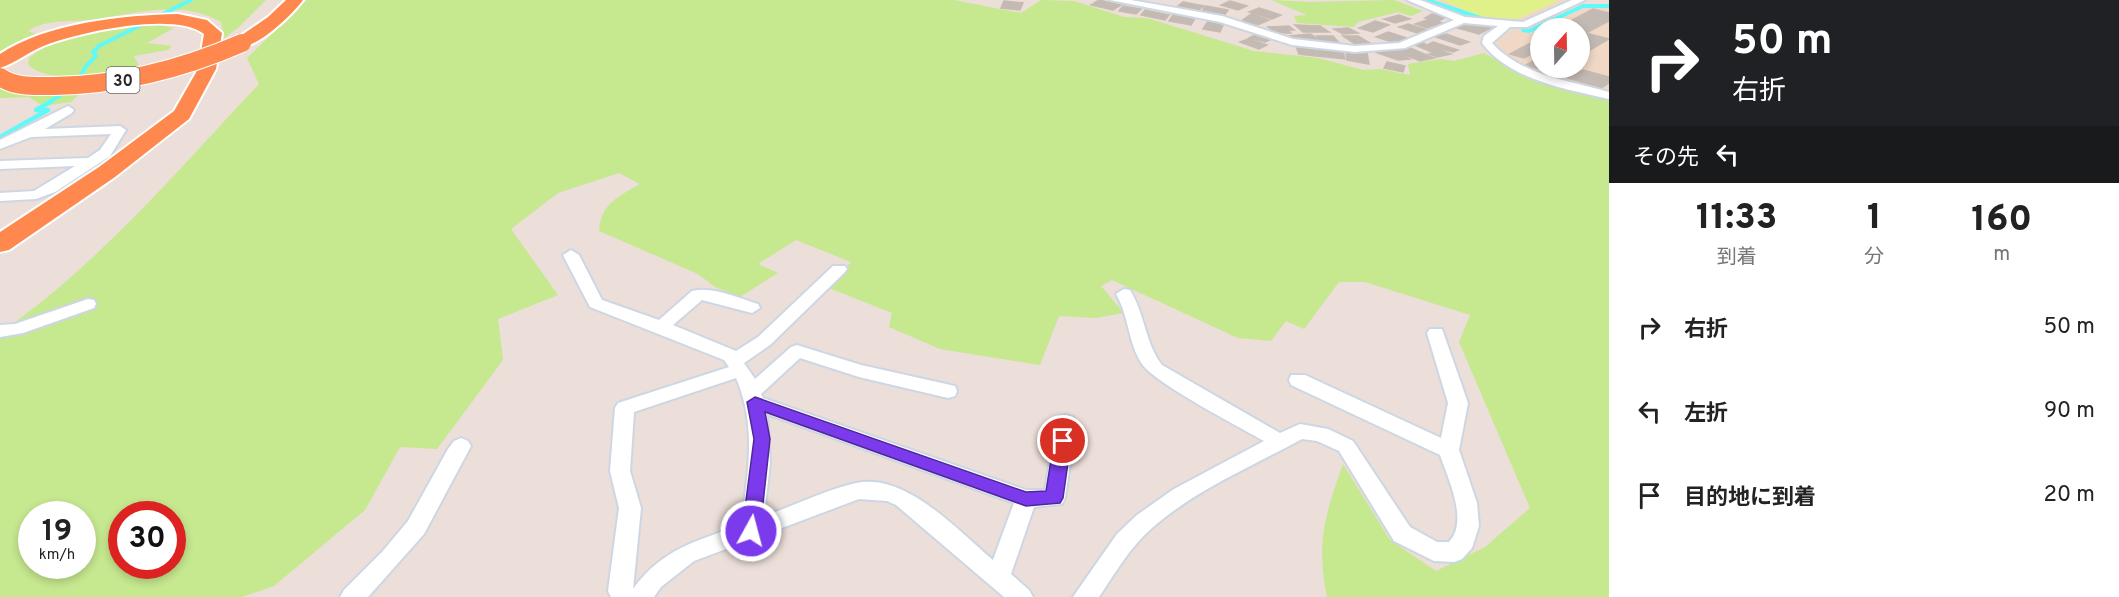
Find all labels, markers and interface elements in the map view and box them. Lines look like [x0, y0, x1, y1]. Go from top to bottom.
text: 50 m [1732, 16, 1833, 69]
north arrow [1530, 18, 1590, 78]
map controls [1530, 18, 1590, 78]
icon: right [1633, 24, 1711, 102]
road number: 30 [106, 67, 140, 93]
text: 右折 [1732, 75, 1786, 109]
icon: left [1711, 138, 1744, 171]
text: その先 [1633, 145, 1699, 172]
text: 11:33 [1696, 196, 1777, 242]
text: 1 [1867, 196, 1882, 242]
text: 160 [1971, 198, 2032, 244]
text: m [1993, 242, 2010, 268]
text: 到着 [1717, 245, 1757, 271]
text: 分 [1864, 245, 1884, 271]
icon: right [1633, 311, 1666, 344]
text: 50 m [2043, 314, 2095, 341]
text: 右折 [1684, 317, 1728, 344]
icon: left [1633, 395, 1666, 428]
text: 90 m [2044, 398, 2095, 425]
text: 左折 [1684, 401, 1728, 428]
pin [1037, 415, 1088, 466]
icon: arrive [1046, 424, 1079, 457]
icon: arrive [1633, 479, 1666, 512]
text: 20 m [2044, 482, 2095, 509]
text: 目的地に到着 [1684, 485, 1816, 512]
position arrow [719, 499, 783, 563]
speed limit sign: 30 [108, 501, 186, 579]
text: 19 [42, 514, 72, 551]
text: km/h [39, 546, 75, 565]

